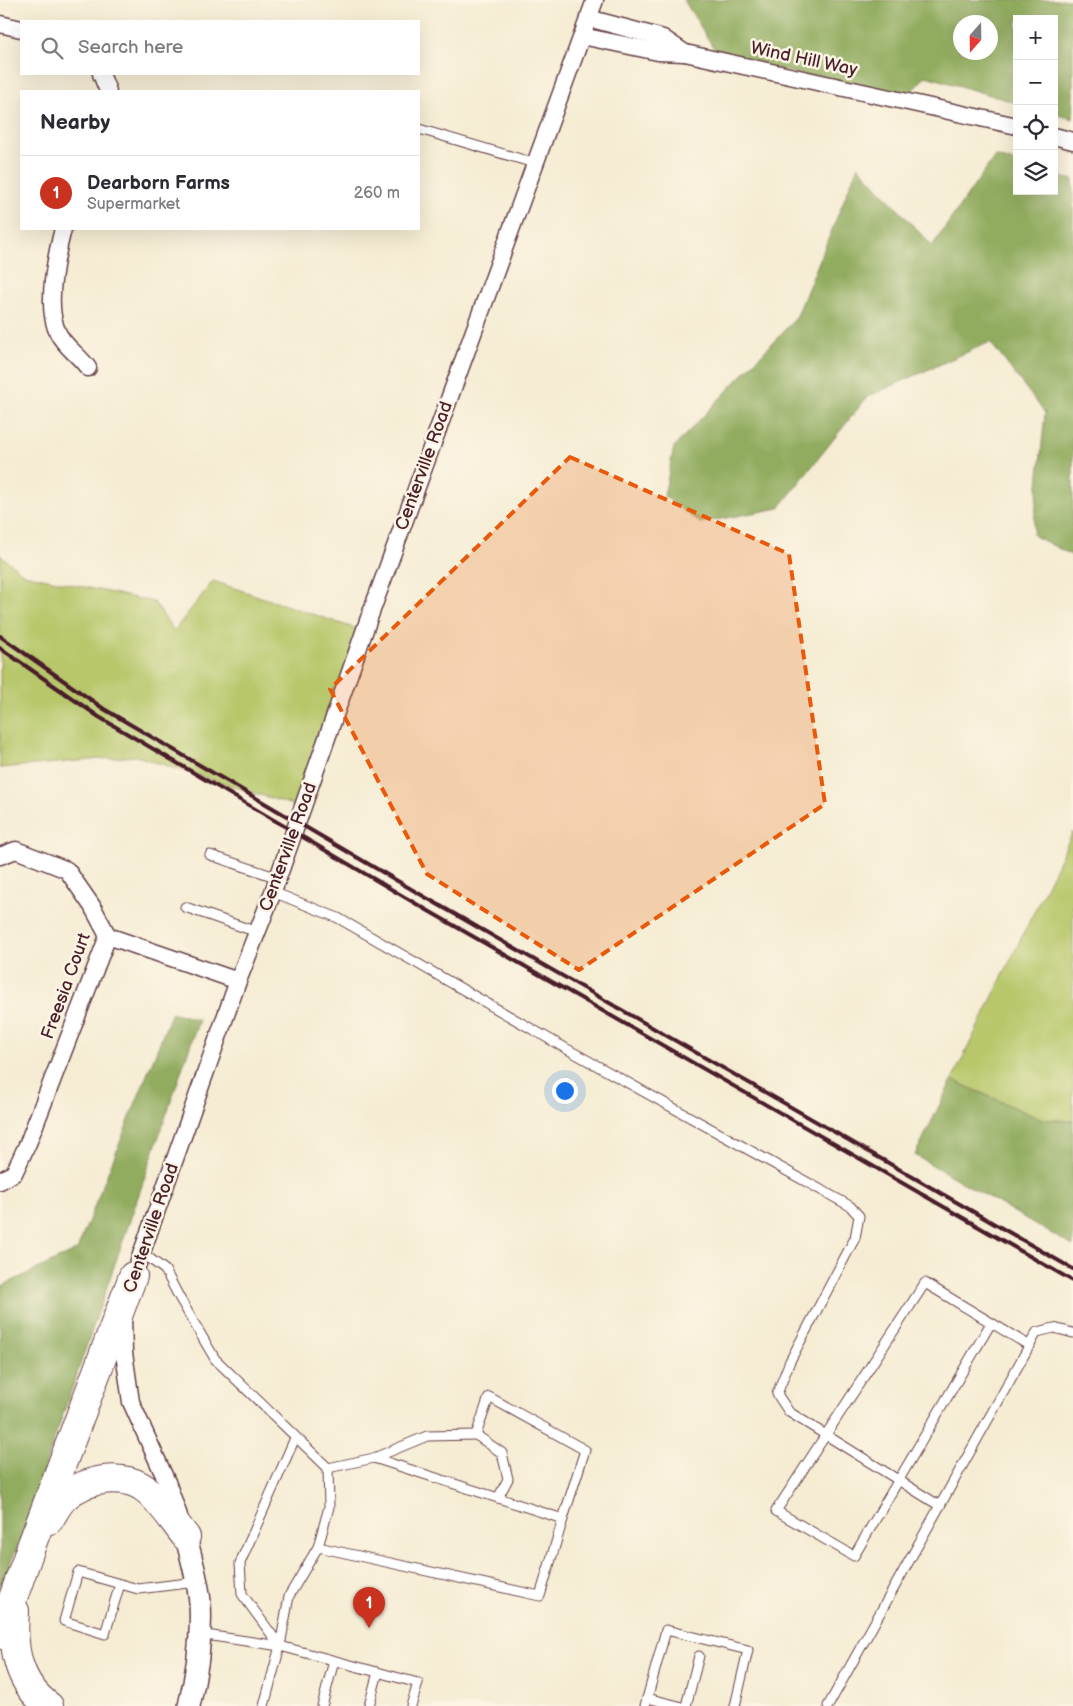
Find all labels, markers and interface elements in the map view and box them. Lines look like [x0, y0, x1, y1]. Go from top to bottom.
north arrow [953, 15, 998, 60]
map controls [1013, 15, 1058, 195]
button: + [1013, 15, 1058, 60]
search box [20, 20, 420, 75]
icon: search [38, 34, 66, 62]
text: Search here [78, 36, 183, 59]
street label: Wind Hill Way [749, 37, 860, 81]
button: − [1013, 60, 1058, 105]
button: locate [1013, 105, 1058, 150]
text: Nearby [40, 110, 110, 135]
button: layers [1013, 150, 1058, 195]
text: Dearborn Farms [87, 172, 230, 195]
text: 1 [53, 184, 59, 203]
text: 260 m [354, 184, 400, 203]
text: Supermarket [87, 195, 180, 214]
street label: Centerville Road [391, 399, 457, 533]
street label: Centerville Road [255, 780, 321, 914]
street label: Freesia Court [37, 930, 95, 1042]
your location [552, 1078, 578, 1104]
street label: Centerville Road [119, 1160, 183, 1296]
pin: 1 [353, 1587, 385, 1628]

